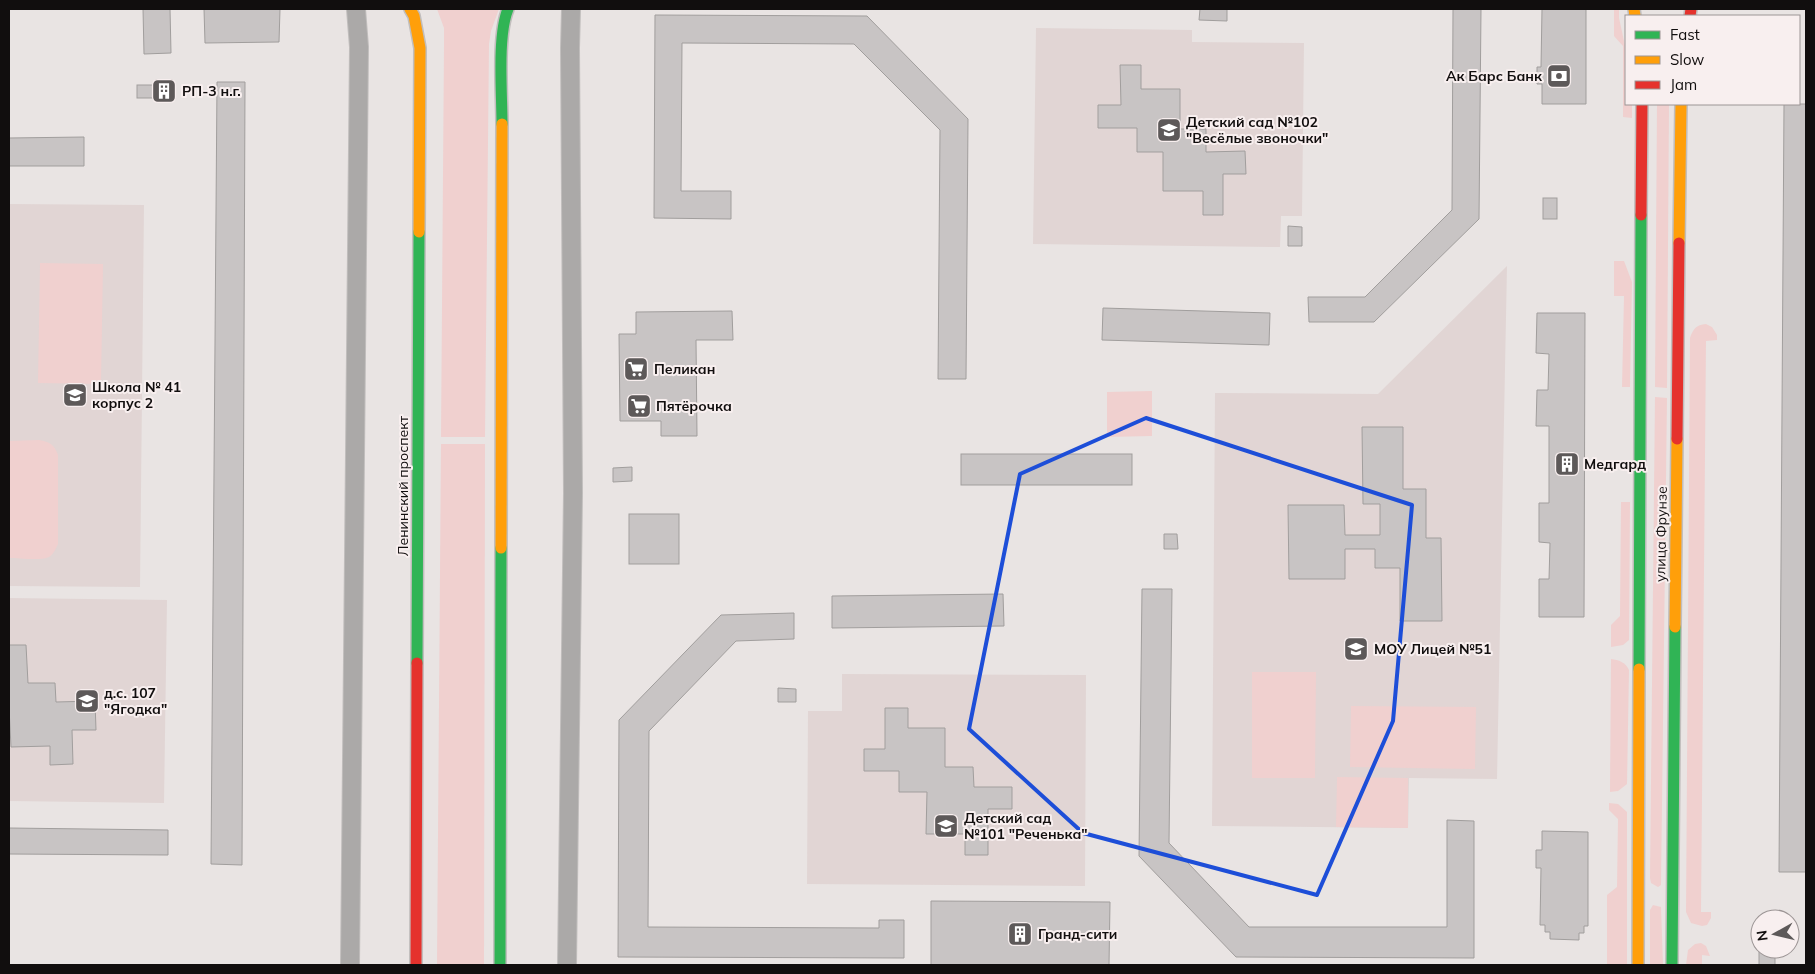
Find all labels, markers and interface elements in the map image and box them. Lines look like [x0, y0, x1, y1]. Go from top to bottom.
legend [1625, 15, 1800, 105]
text: Fast [1670, 25, 1700, 44]
text: Slow [1670, 50, 1704, 69]
bank icon: Ак Барс Банк [1546, 63, 1572, 89]
place label: Ак Барс Банк [1446, 67, 1543, 85]
text: Jam [1670, 75, 1697, 94]
building icon: РП-3 н.г. [151, 78, 177, 104]
place label: РП-3 н.г. [182, 82, 241, 100]
place label: Детский сад №102 "Весёлые звоночки" [1186, 113, 1328, 147]
school or university icon: Детский сад №102 "Весёлые звоночки" [1156, 117, 1182, 143]
supermarket icon: Пеликан [623, 356, 649, 382]
place label: Пеликан [654, 360, 715, 378]
place label: Школа № 41 корпус 2 [92, 378, 181, 412]
school or university icon: Школа № 41 корпус 2 [62, 382, 88, 408]
supermarket icon: Пятёрочка [626, 393, 652, 419]
place label: Пятёрочка [656, 397, 732, 415]
street label: Ленинский проспект [394, 415, 412, 556]
building icon: Медгард [1554, 451, 1580, 477]
place label: Медгард [1584, 455, 1646, 473]
street label: улица Фрунзе [1651, 486, 1671, 582]
school or university icon: МОУ Лицей №51 [1343, 636, 1369, 662]
place label: МОУ Лицей №51 [1374, 640, 1491, 658]
place label: д.с. 107 "Ягодка" [104, 684, 167, 718]
school or university icon: д.с. 107 "Ягодка" [74, 688, 100, 714]
place label: Детский сад №101 "Реченька" [964, 809, 1088, 843]
school or university icon: Детский сад №101 "Реченька" [933, 813, 959, 839]
north arrow [1750, 909, 1800, 959]
building icon: Гранд-сити [1007, 921, 1033, 947]
place label: Гранд-сити [1038, 925, 1117, 943]
text: N [1752, 929, 1772, 942]

